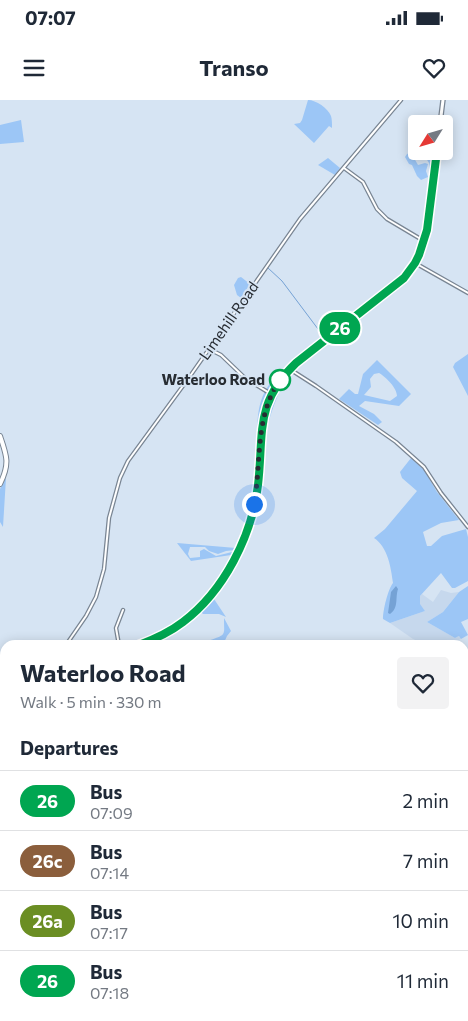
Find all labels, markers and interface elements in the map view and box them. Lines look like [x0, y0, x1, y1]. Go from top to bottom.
text: 07:07 [25, 6, 76, 29]
icon: menu [20, 54, 48, 82]
text: Transo [199, 54, 269, 81]
icon: heart [420, 54, 448, 82]
north arrow [408, 115, 452, 160]
map controls [408, 115, 453, 160]
street label: Limehill Road [195, 278, 262, 363]
line badge: 26 [318, 312, 362, 344]
text: 26 [329, 317, 351, 339]
marker: Waterloo Road [269, 369, 291, 391]
place label: Waterloo Road [162, 370, 265, 388]
your location [242, 492, 267, 517]
button: heart [397, 657, 449, 709]
text: Waterloo Road [20, 658, 186, 687]
text: Walk · 5 min · 330 m [20, 692, 162, 711]
text: Departures [20, 736, 118, 759]
text: Bus [90, 780, 122, 803]
text: 2 min [402, 789, 449, 812]
text: 26 [37, 790, 58, 812]
text: 07:09 [90, 803, 133, 822]
text: Bus [90, 840, 122, 863]
text: 7 min [403, 849, 449, 872]
text: 26c [33, 850, 62, 872]
text: 07:14 [90, 863, 129, 882]
text: Bus [90, 900, 122, 923]
text: 10 min [392, 909, 449, 932]
text: 26a [32, 910, 63, 932]
text: 07:17 [90, 923, 128, 942]
text: Bus [90, 960, 122, 983]
text: 11 min [397, 969, 449, 992]
text: 26 [37, 970, 58, 992]
text: 07:18 [90, 983, 129, 1002]

